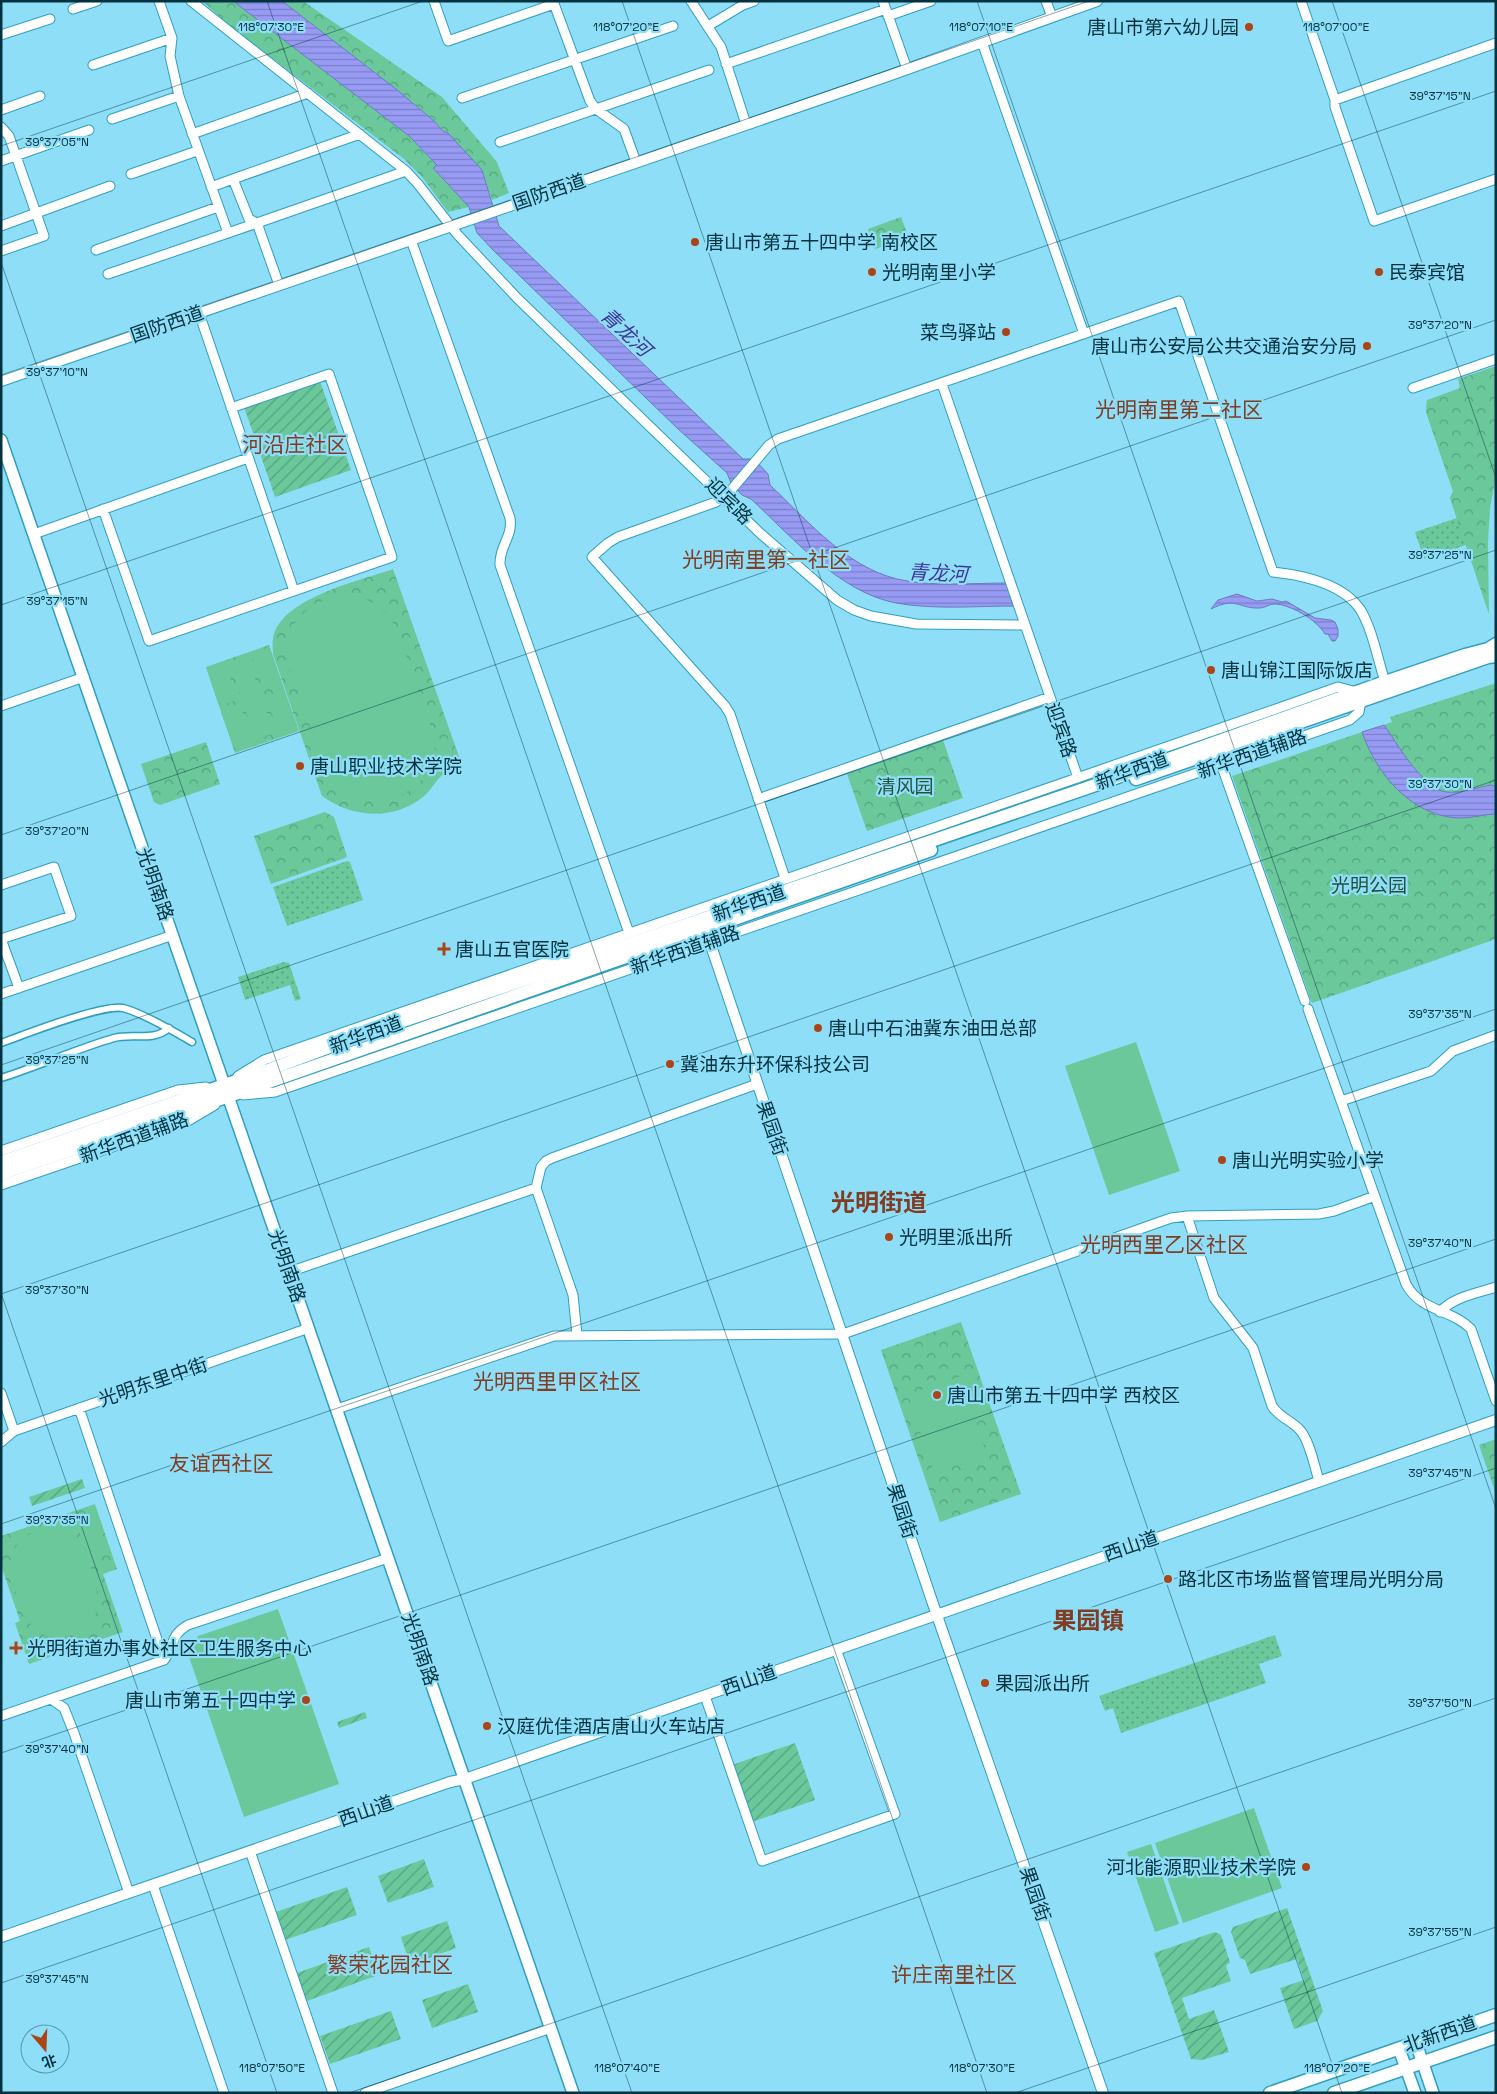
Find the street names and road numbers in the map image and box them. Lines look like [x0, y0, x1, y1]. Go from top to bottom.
street label: 国防西道 [509, 168, 589, 216]
street label: 国防西道 [127, 300, 207, 348]
street label: 迎宾路 [700, 472, 758, 530]
street label: 迎宾路 [1040, 699, 1082, 761]
street label: 新华西道辅路 [1194, 724, 1310, 784]
street label: 新华西道 [1092, 746, 1172, 796]
street label: 光明南路 [131, 844, 179, 924]
street label: 新华西道 [709, 879, 789, 927]
street label: 新华西道辅路 [627, 920, 743, 980]
street label: 新华西道 [326, 1010, 406, 1060]
street label: 果园街 [751, 1097, 793, 1159]
street label: 新华西道辅路 [76, 1107, 192, 1169]
street label: 光明南路 [263, 1226, 311, 1306]
street label: 光明东里中街 [95, 1352, 211, 1412]
street label: 果园街 [881, 1480, 923, 1542]
street label: 西山道 [1100, 1525, 1162, 1567]
street label: 光明南路 [396, 1609, 444, 1689]
street label: 西山道 [718, 1659, 780, 1701]
street label: 西山道 [335, 1790, 397, 1832]
street label: 果园街 [1014, 1863, 1056, 1925]
street label: 北新西道 [1400, 2010, 1480, 2058]

